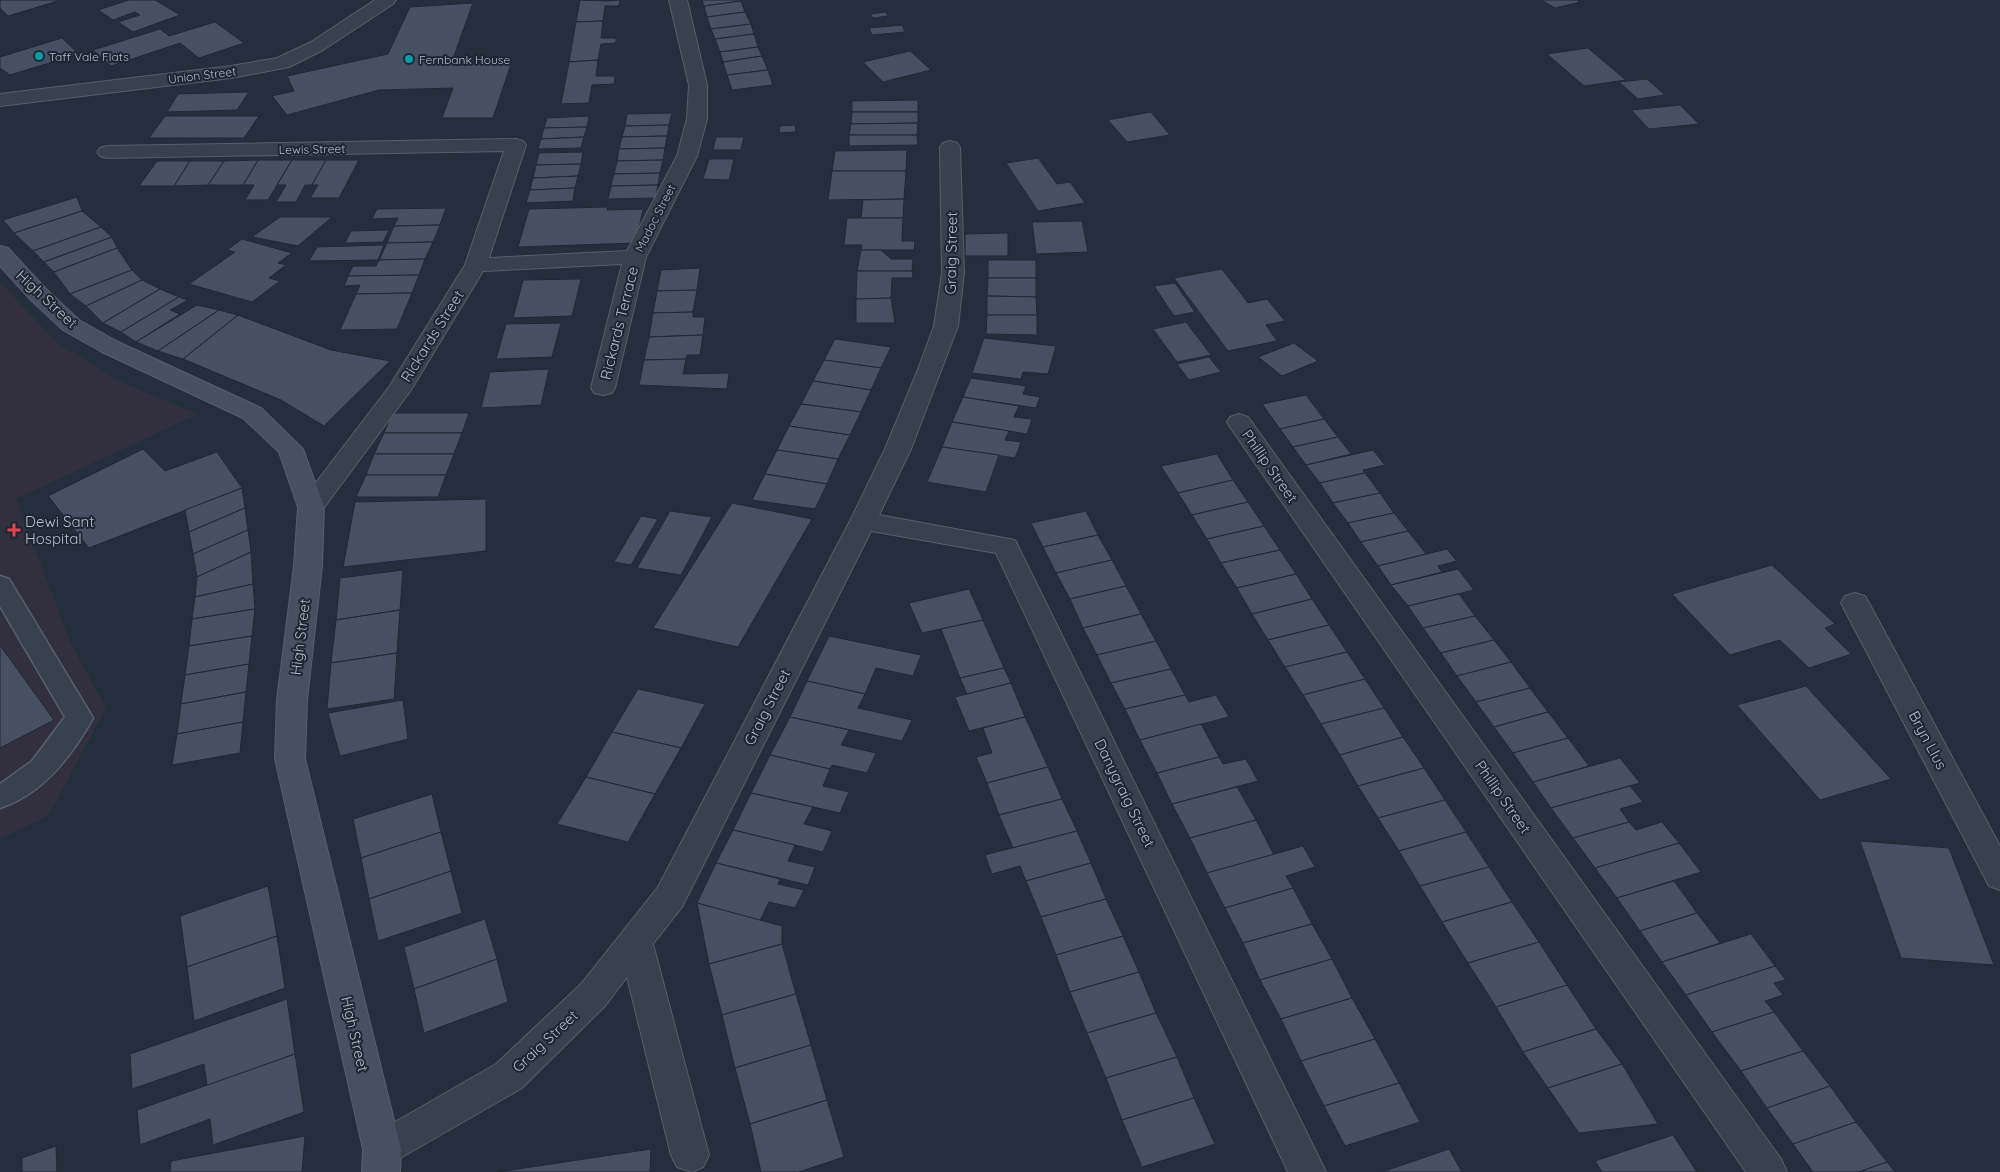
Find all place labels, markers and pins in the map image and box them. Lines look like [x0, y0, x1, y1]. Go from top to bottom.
place label: Taff Vale Flats [49, 49, 129, 64]
marker: Taff Vale Flats [33, 50, 45, 62]
place label: Fernbank House [419, 52, 510, 67]
marker: Fernbank House [403, 53, 415, 65]
place label: Dewi Sant Hospital [25, 512, 94, 548]
marker: Dewi Sant Hospital [7, 523, 21, 537]

